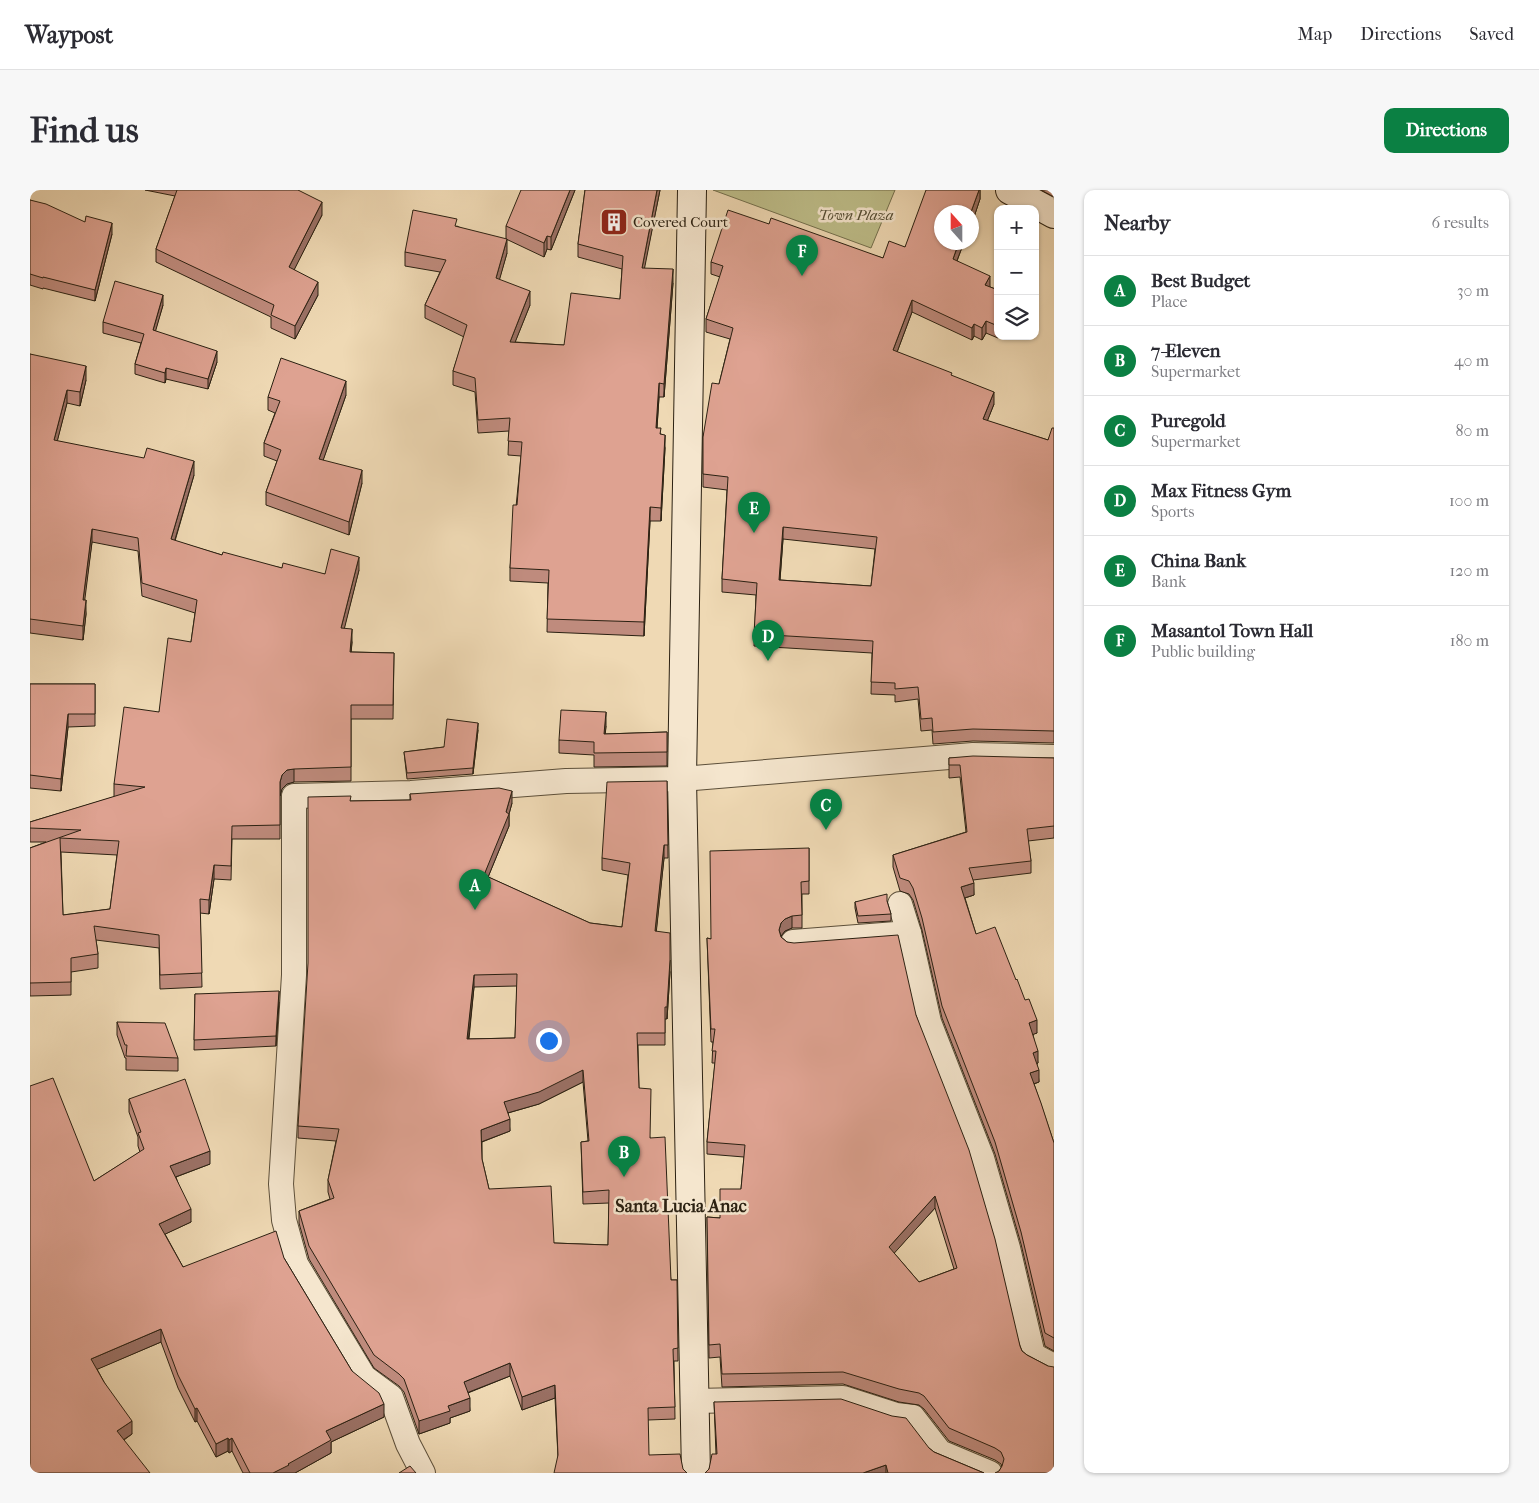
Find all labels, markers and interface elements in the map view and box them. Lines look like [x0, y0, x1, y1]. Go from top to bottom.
text: Waypost [25, 21, 113, 49]
text: Map [1298, 24, 1332, 45]
text: Directions [1360, 24, 1441, 45]
text: Saved [1469, 24, 1514, 45]
button: Directions [1384, 108, 1509, 153]
text: Find us [30, 110, 139, 151]
north arrow [934, 205, 979, 250]
map controls [994, 205, 1039, 340]
button: + [994, 205, 1039, 250]
park label: Town Plaza [818, 206, 894, 224]
building icon: Covered Court [599, 207, 629, 237]
text: Nearby [1104, 211, 1170, 235]
place label: Covered Court [633, 213, 729, 231]
text: 6 results [1431, 213, 1489, 232]
pin: F [786, 235, 818, 276]
button: − [994, 250, 1039, 295]
text: Best Budget [1151, 270, 1250, 292]
text: A [1115, 281, 1125, 300]
text: 30 m [1457, 281, 1489, 300]
text: Place [1151, 292, 1187, 311]
button: layers [994, 295, 1039, 340]
text: 7-Eleven [1151, 340, 1221, 362]
text: B [1115, 351, 1125, 370]
text: 40 m [1454, 351, 1489, 370]
text: Supermarket [1151, 362, 1241, 381]
text: Puregold [1151, 410, 1226, 432]
text: C [1115, 421, 1125, 440]
text: 80 m [1455, 421, 1489, 440]
text: Supermarket [1151, 432, 1241, 451]
text: Max Fitness Gym [1151, 480, 1291, 502]
text: D [1114, 491, 1126, 510]
text: 100 m [1449, 491, 1489, 510]
pin: E [738, 492, 770, 533]
text: Sports [1151, 502, 1194, 521]
text: China Bank [1151, 550, 1246, 572]
text: E [1115, 561, 1125, 580]
text: 120 m [1450, 561, 1489, 580]
text: Bank [1151, 572, 1186, 591]
pin: D [752, 620, 784, 661]
text: Masantol Town Hall [1151, 620, 1313, 642]
text: F [1116, 631, 1124, 650]
text: 180 m [1450, 631, 1489, 650]
text: Public building [1151, 642, 1255, 661]
pin: C [810, 789, 842, 830]
pin: A [459, 869, 491, 910]
your location [536, 1028, 562, 1054]
pin: B [608, 1136, 640, 1177]
district label: Santa Lucia Anac [615, 1196, 747, 1217]

